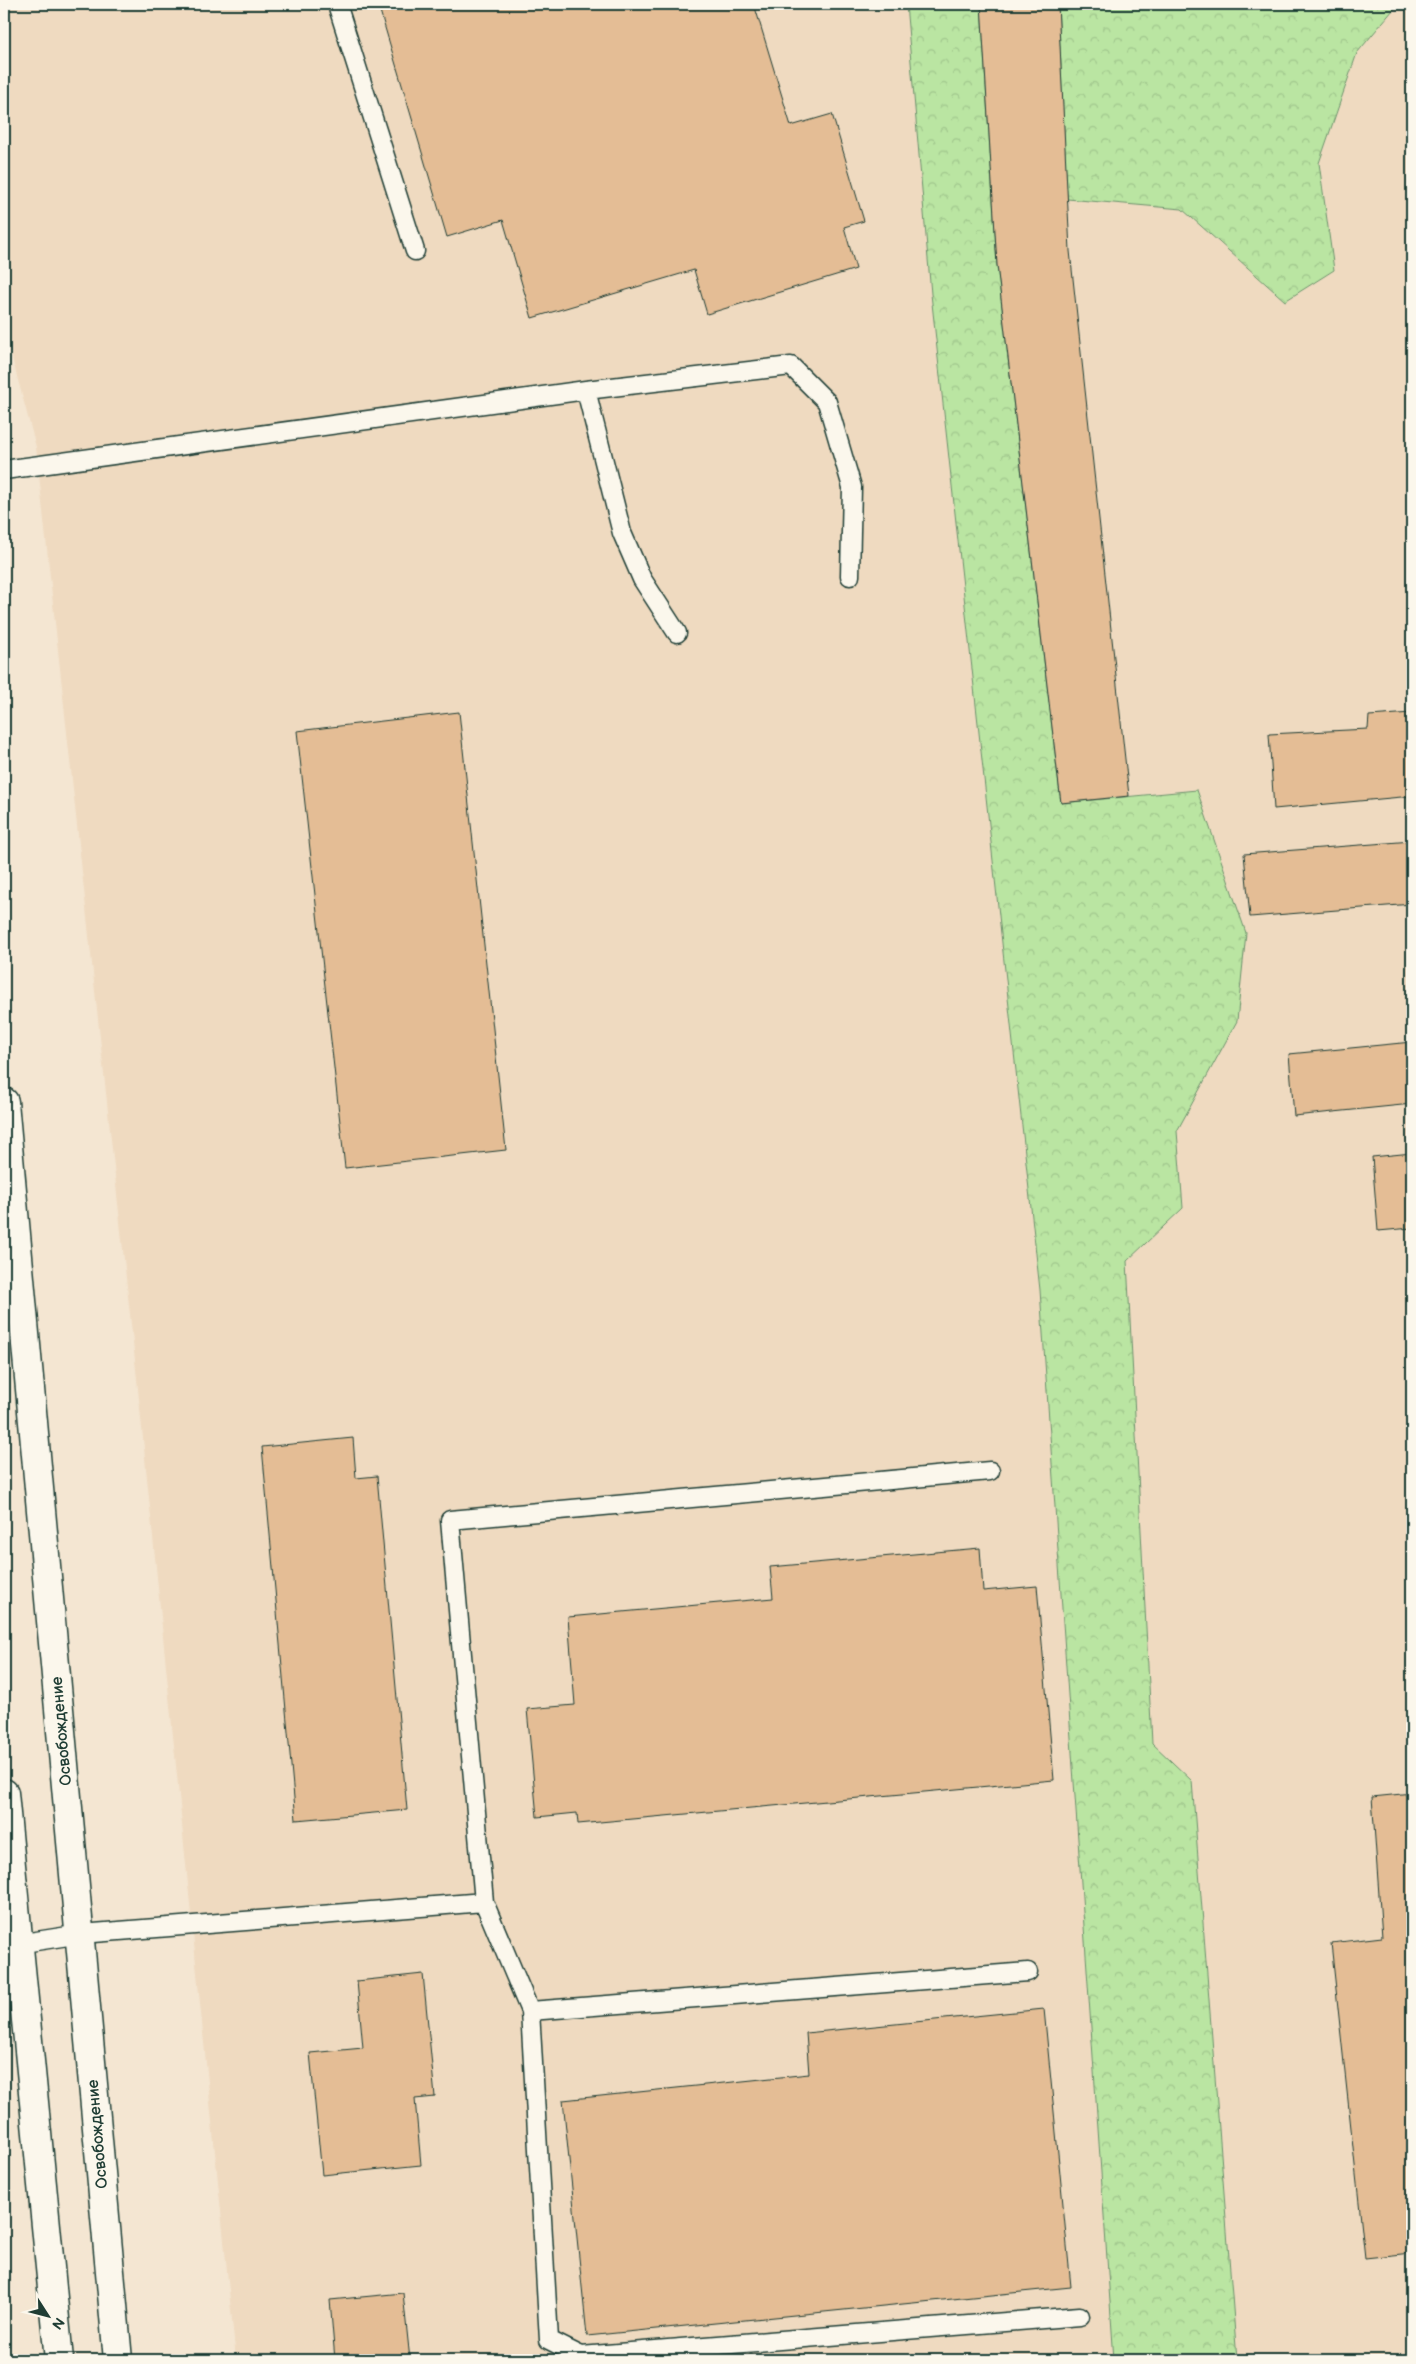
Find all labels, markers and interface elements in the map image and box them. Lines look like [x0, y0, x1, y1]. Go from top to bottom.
street label: Освобождение [48, 1675, 76, 1786]
street label: Освобождение [84, 2078, 112, 2189]
north arrow [22, 2292, 72, 2342]
text: N [48, 2314, 68, 2333]

